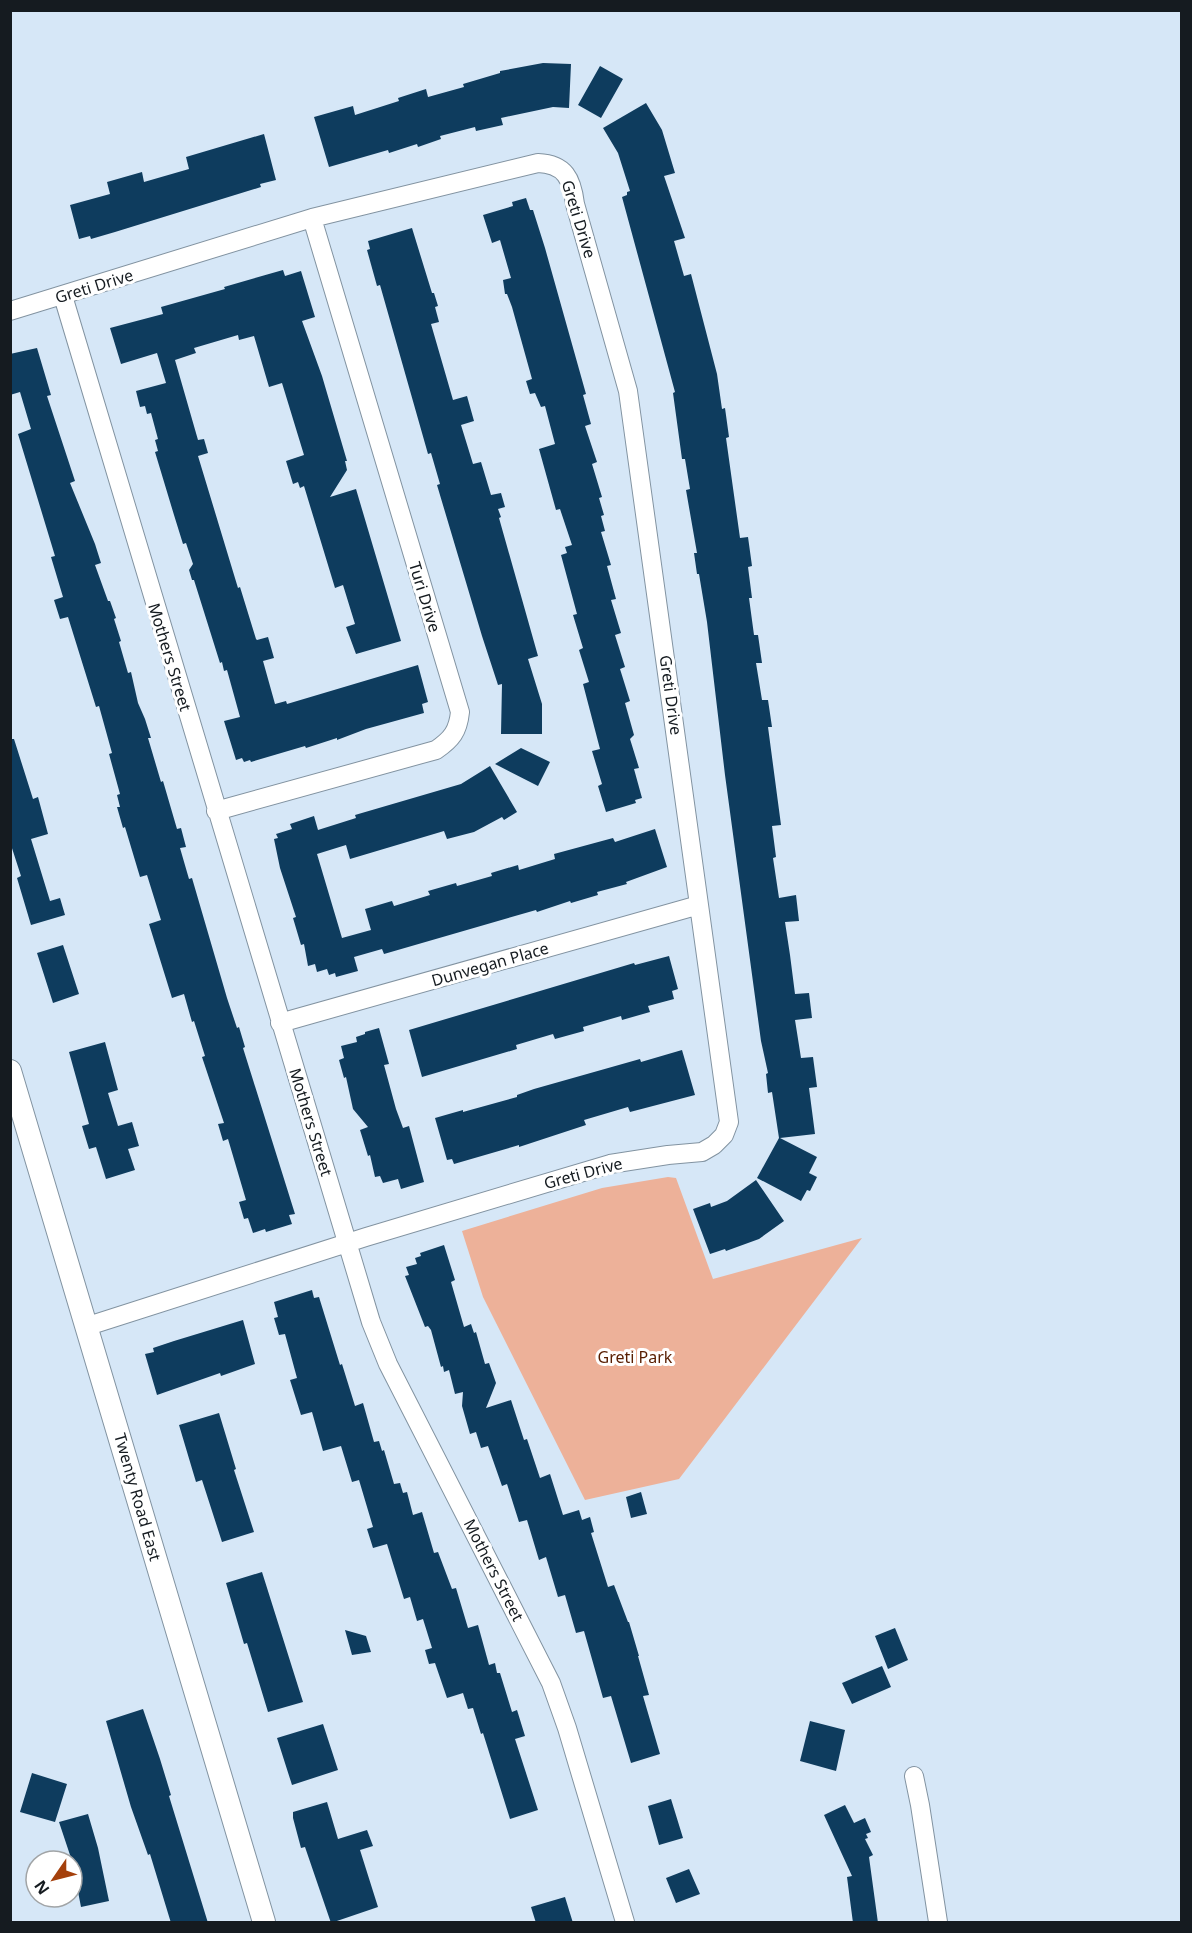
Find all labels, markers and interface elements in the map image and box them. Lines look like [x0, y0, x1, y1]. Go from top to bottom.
street label: Greti Drive [557, 177, 601, 261]
street label: Greti Drive [52, 264, 136, 308]
street label: Turi Drive [404, 559, 446, 635]
street label: Mothers Street [143, 600, 197, 714]
street label: Greti Drive [654, 654, 688, 736]
street label: Dunvegan Place [429, 937, 551, 991]
street label: Mothers Street [284, 1065, 338, 1179]
street label: Greti Drive [541, 1152, 625, 1194]
park label: Greti Park [598, 1346, 673, 1368]
street label: Twenty Road East [109, 1430, 167, 1564]
street label: Mothers Street [459, 1515, 529, 1625]
north arrow [24, 1849, 84, 1909]
text: N [29, 1876, 54, 1899]

